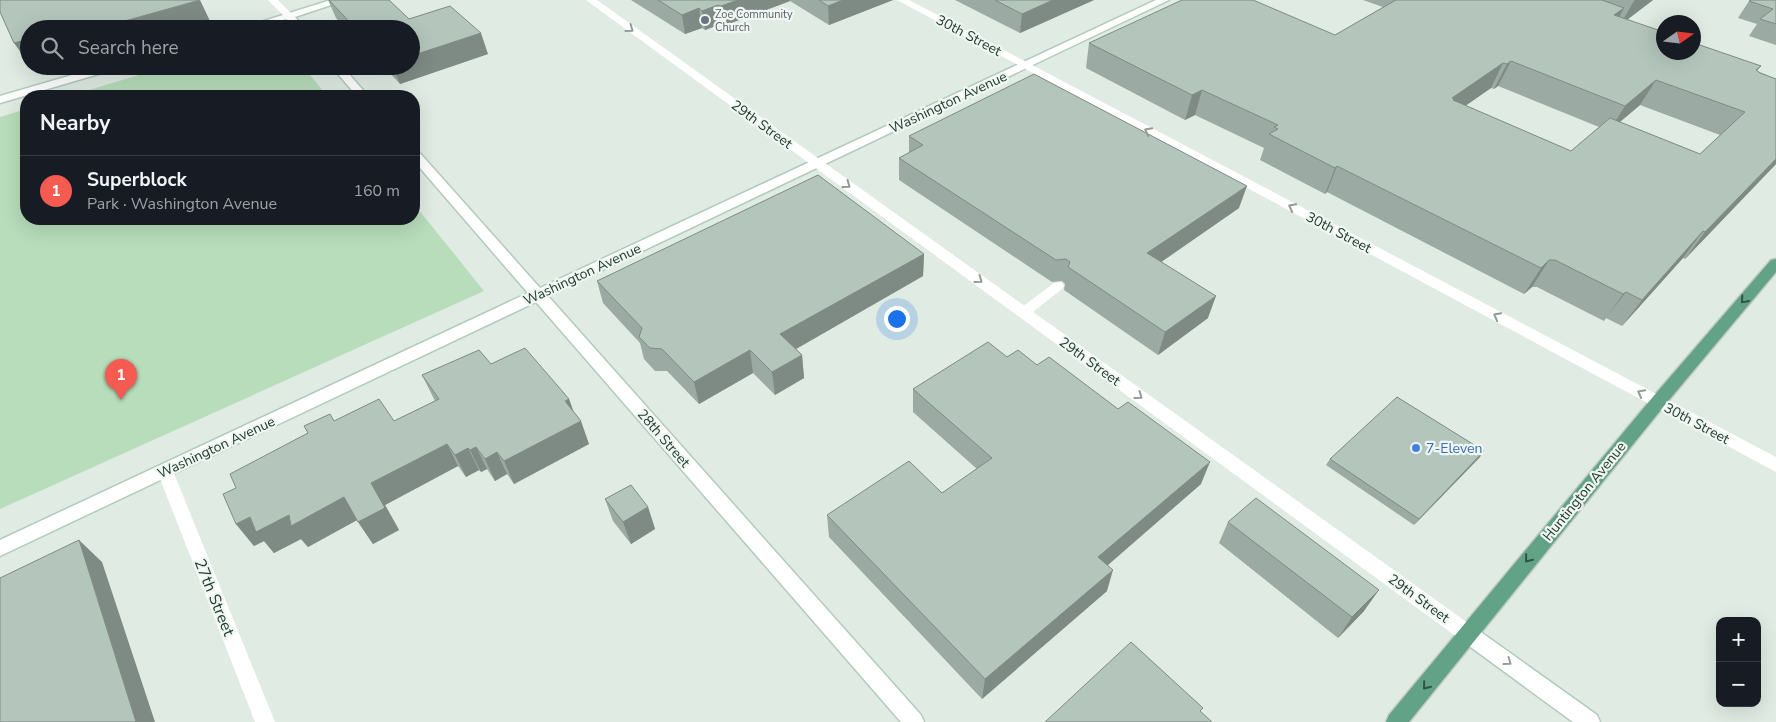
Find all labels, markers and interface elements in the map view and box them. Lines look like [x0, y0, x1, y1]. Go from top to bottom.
place label: Zoe Community Church [715, 7, 793, 35]
street label: 30th Street [933, 10, 1005, 61]
marker: Zoe Community Church [699, 14, 711, 26]
north arrow [1656, 15, 1701, 60]
search box [20, 20, 420, 75]
one-way arrow [624, 23, 633, 31]
icon: search [38, 34, 66, 62]
text: Search here [78, 35, 179, 61]
street label: Washington Avenue [886, 67, 1010, 138]
street label: 29th Street [727, 96, 796, 153]
text: Nearby [40, 109, 110, 137]
one-way arrow [1145, 127, 1154, 137]
text: Superblock [87, 167, 187, 193]
one-way arrow [841, 179, 851, 188]
text: 1 [51, 180, 61, 202]
text: 160 m [353, 180, 400, 202]
text: Park · Washington Avenue [87, 193, 277, 215]
one-way arrow [1288, 203, 1297, 213]
street label: 30th Street [1303, 207, 1375, 258]
street label: Washington Avenue [520, 239, 644, 310]
one-way arrow [973, 274, 983, 283]
one-way arrow [1741, 295, 1750, 304]
your location [884, 306, 910, 332]
one-way arrow [1493, 312, 1502, 322]
street label: 29th Street [1055, 333, 1124, 390]
pin: 1 [105, 359, 137, 400]
one-way arrow [1637, 389, 1646, 399]
one-way arrow [1133, 390, 1143, 399]
street label: 30th Street [1661, 398, 1733, 449]
street label: 28th Street [633, 405, 694, 472]
street label: Washington Avenue [154, 412, 278, 483]
street label: Huntington Avenue [1538, 438, 1630, 545]
place label: 7-Eleven [1426, 439, 1482, 458]
marker: 7-Eleven [1410, 442, 1422, 454]
one-way arrow [1524, 554, 1533, 563]
street label: 27th Street [189, 555, 240, 640]
street label: 29th Street [1384, 570, 1453, 627]
map controls [1716, 617, 1761, 707]
button: + [1716, 617, 1761, 662]
one-way arrow [1502, 656, 1512, 665]
button: − [1716, 662, 1761, 707]
one-way arrow [1423, 680, 1431, 689]

